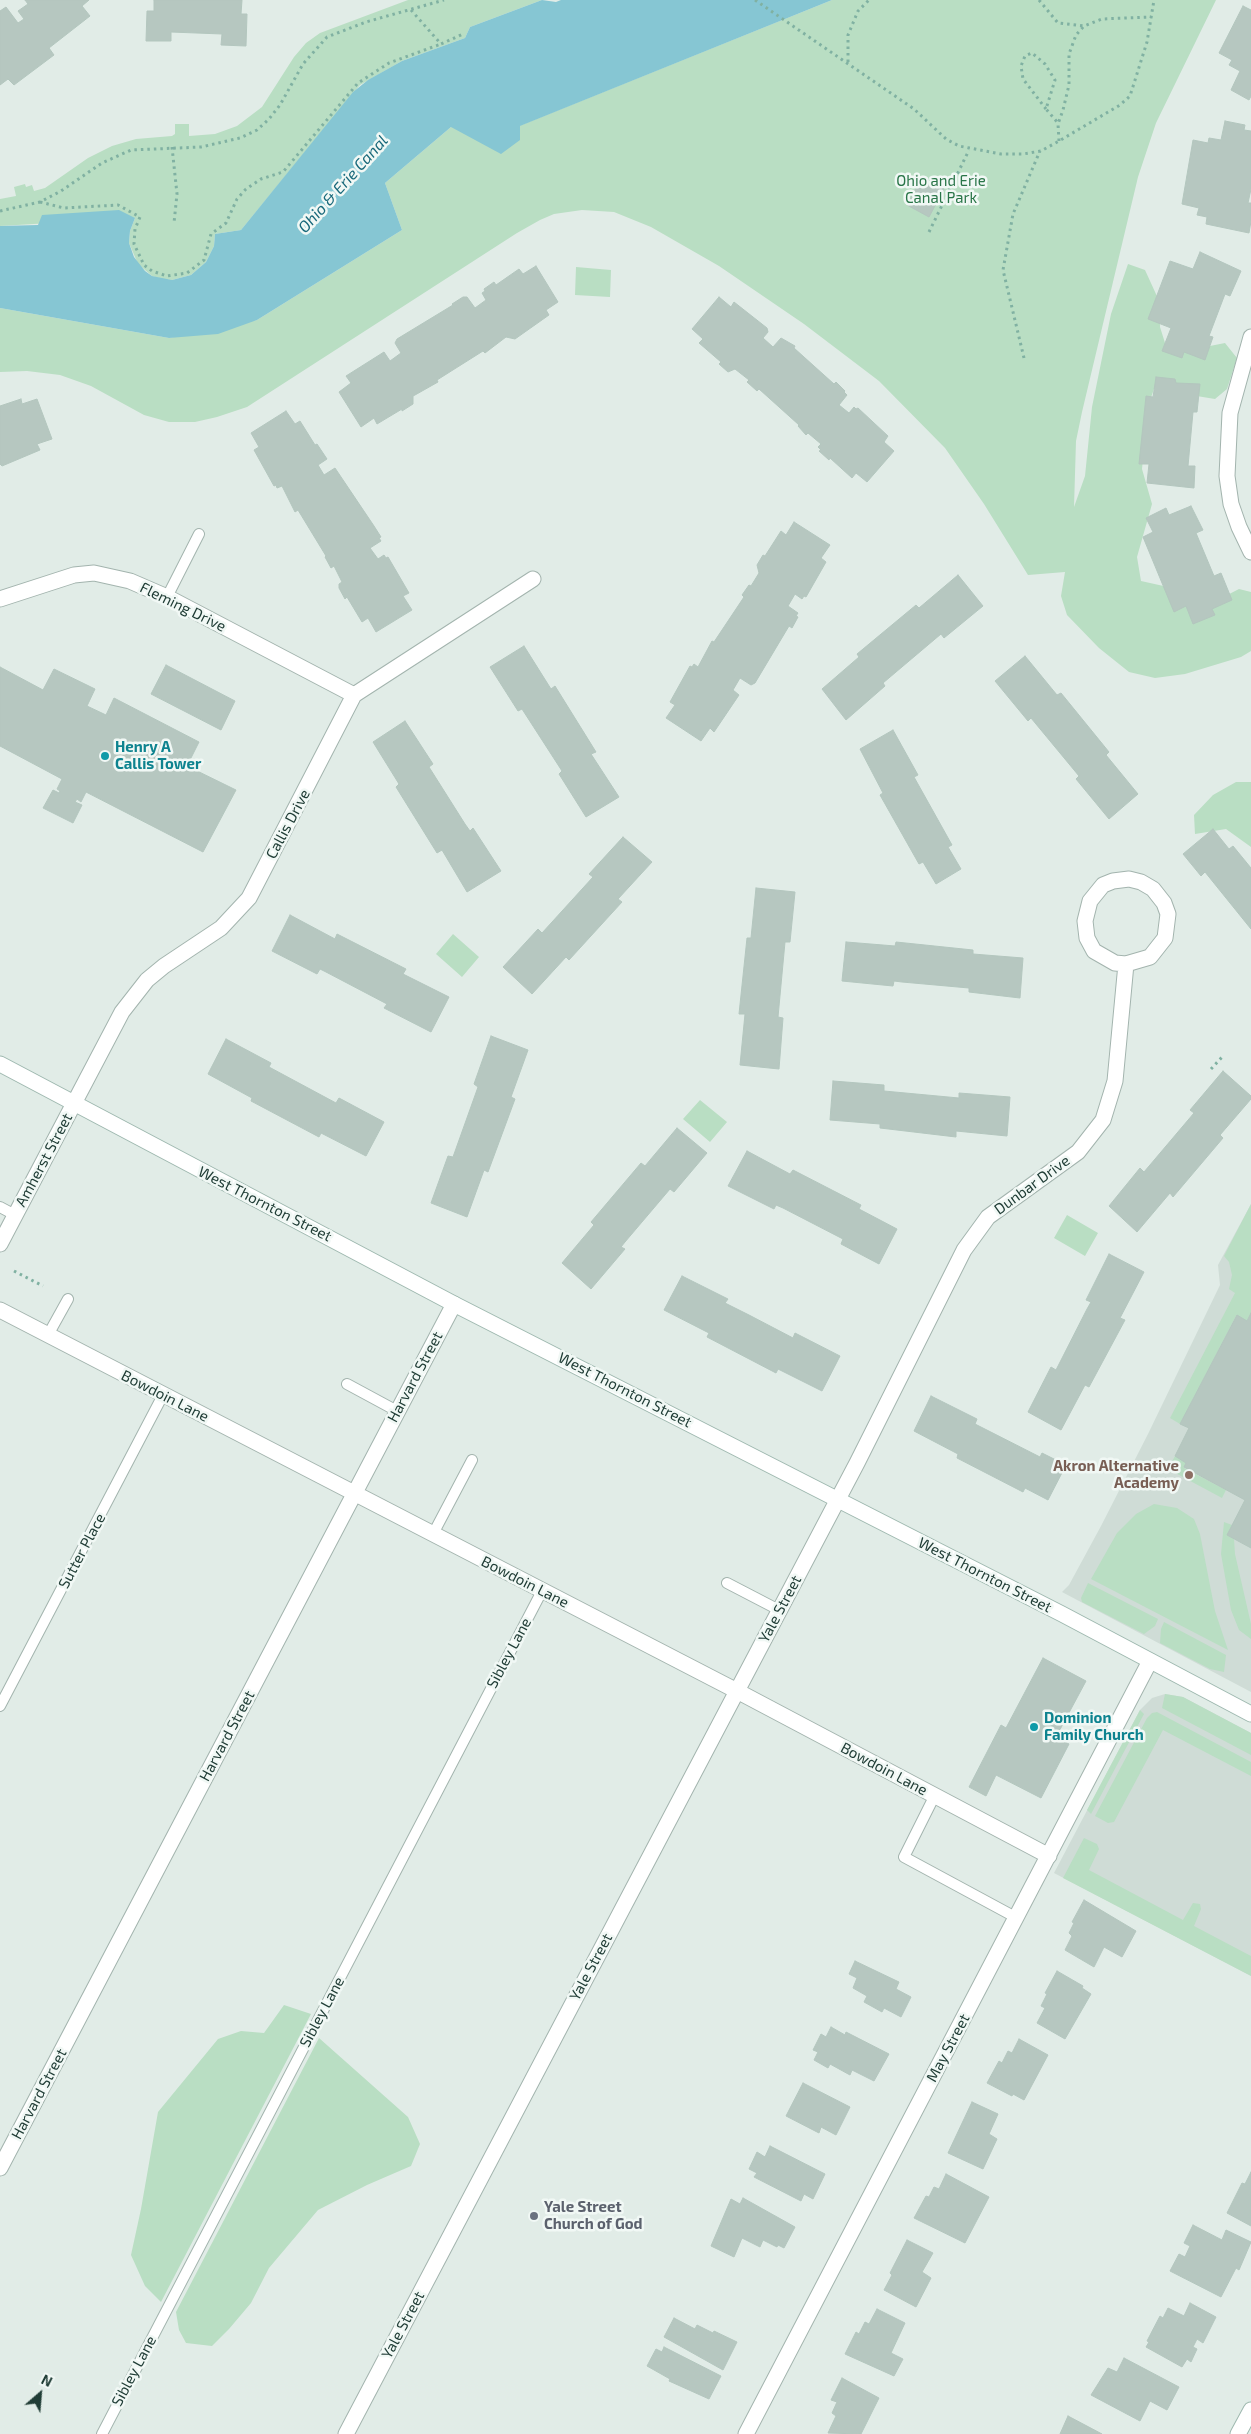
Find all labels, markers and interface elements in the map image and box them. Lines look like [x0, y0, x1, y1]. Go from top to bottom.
water label: Ohio & Erie Canal [294, 131, 392, 237]
park label: Ohio and Erie Canal Park [896, 172, 986, 207]
street label: Fleming Drive [137, 578, 229, 636]
place label: Henry A Callis Tower [115, 738, 201, 773]
marker: Henry A Callis Tower [99, 750, 111, 762]
street label: Callis Drive [262, 786, 314, 862]
street label: Amherst Street [12, 1110, 76, 1210]
street label: Dunbar Drive [991, 1152, 1073, 1218]
street label: West Thornton Street [195, 1163, 335, 1245]
street label: Harvard Street [384, 1329, 446, 1425]
street label: West Thornton Street [555, 1349, 695, 1431]
street label: Bowdoin Lane [118, 1366, 212, 1426]
place label: Akron Alternative Academy [1053, 1457, 1179, 1492]
marker: Akron Alternative Academy [1183, 1469, 1195, 1481]
street label: Sutter Place [55, 1510, 109, 1592]
street label: West Thornton Street [915, 1534, 1055, 1616]
street label: Bowdoin Lane [478, 1552, 572, 1612]
street label: Yale Street [755, 1572, 805, 1646]
street label: Sibley Lane [483, 1615, 535, 1691]
street label: Harvard Street [196, 1688, 258, 1784]
place label: Dominion Family Church [1044, 1709, 1144, 1744]
marker: Dominion Family Church [1028, 1721, 1040, 1733]
street label: Bowdoin Lane [838, 1739, 930, 1799]
street label: Yale Street [566, 1930, 616, 2004]
street label: Sibley Lane [296, 1974, 348, 2050]
street label: May Street [923, 2011, 973, 2085]
street label: Harvard Street [8, 2046, 70, 2142]
place label: Yale Street Church of God [544, 2198, 643, 2233]
marker: Yale Street Church of God [528, 2210, 540, 2222]
street label: Yale Street [378, 2288, 428, 2362]
street label: Sibley Lane [108, 2333, 160, 2409]
north arrow [15, 2369, 65, 2419]
text: N [39, 2370, 55, 2390]

